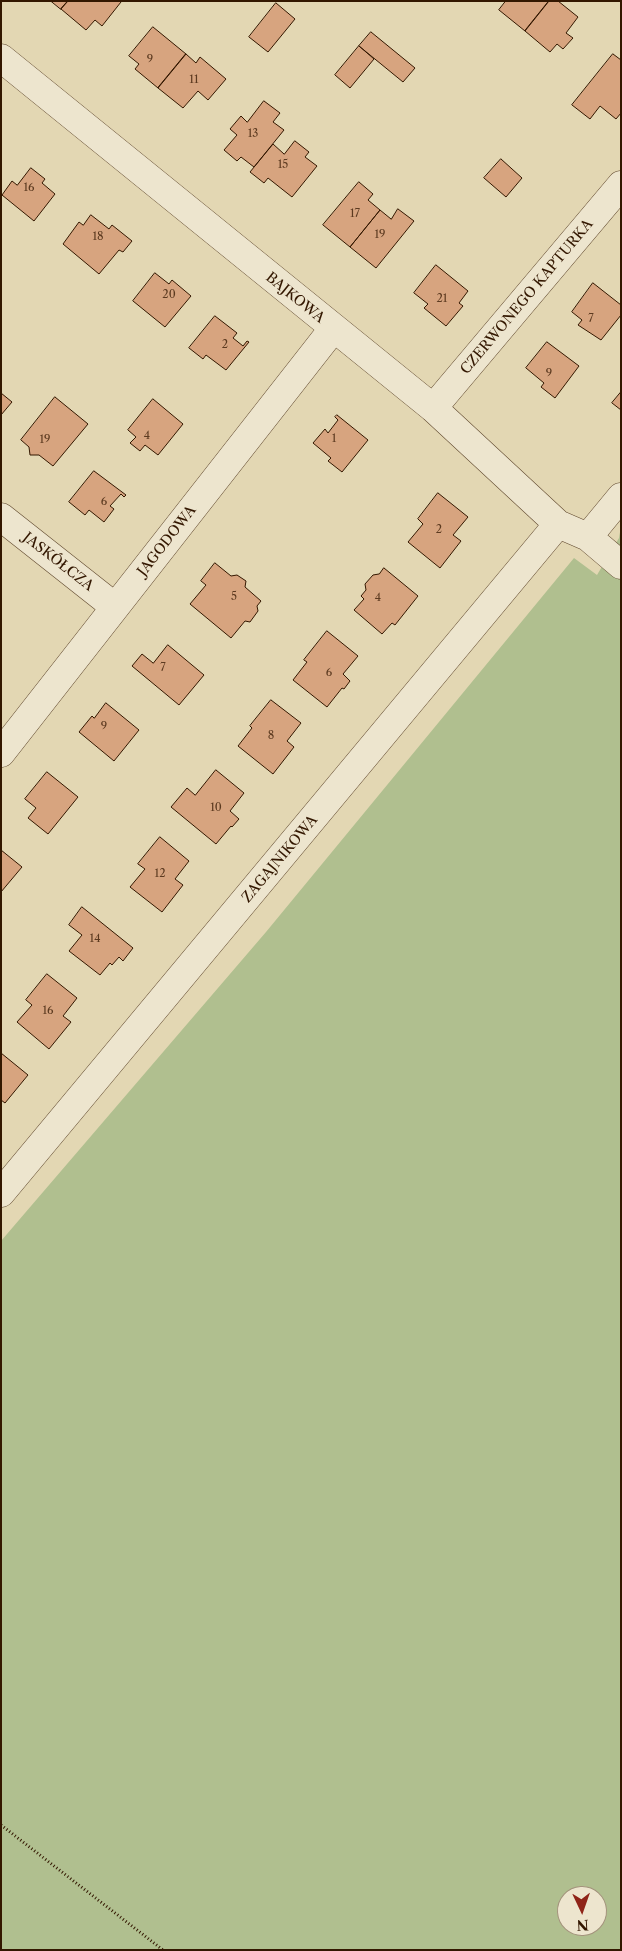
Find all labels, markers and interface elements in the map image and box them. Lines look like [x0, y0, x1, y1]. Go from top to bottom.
house number: 9 [147, 53, 153, 67]
house number: 11 [189, 73, 199, 87]
house number: 13 [248, 127, 258, 141]
house number: 15 [278, 158, 288, 172]
house number: 16 [23, 181, 35, 195]
house number: 17 [350, 207, 360, 221]
street label: CZERWONEGO KAPTURKA [457, 216, 597, 378]
house number: 19 [374, 228, 386, 242]
house number: 18 [92, 230, 104, 244]
street label: BAJKOWA [262, 269, 328, 327]
house number: 20 [162, 288, 176, 302]
house number: 21 [437, 292, 447, 306]
house number: 7 [588, 312, 594, 326]
house number: 2 [222, 338, 228, 352]
house number: 9 [546, 367, 552, 381]
house number: 4 [144, 429, 150, 443]
house number: 1 [332, 432, 336, 446]
house number: 19 [39, 433, 51, 447]
house number: 6 [101, 495, 107, 509]
street label: JAGODOWA [134, 502, 200, 580]
house number: 2 [436, 523, 442, 537]
street label: JASKÓŁCZA [19, 529, 97, 595]
house number: 5 [231, 590, 237, 604]
house number: 4 [375, 591, 381, 605]
house number: 7 [160, 661, 166, 675]
house number: 6 [326, 666, 332, 680]
house number: 9 [101, 720, 107, 734]
house number: 8 [268, 729, 274, 743]
house number: 10 [210, 801, 222, 815]
street label: ZAGAJNIKOWA [239, 812, 321, 906]
house number: 12 [155, 867, 165, 881]
house number: 14 [90, 932, 100, 946]
house number: 16 [42, 1004, 54, 1018]
north arrow [557, 1886, 607, 1936]
text: N [576, 1916, 589, 1934]

